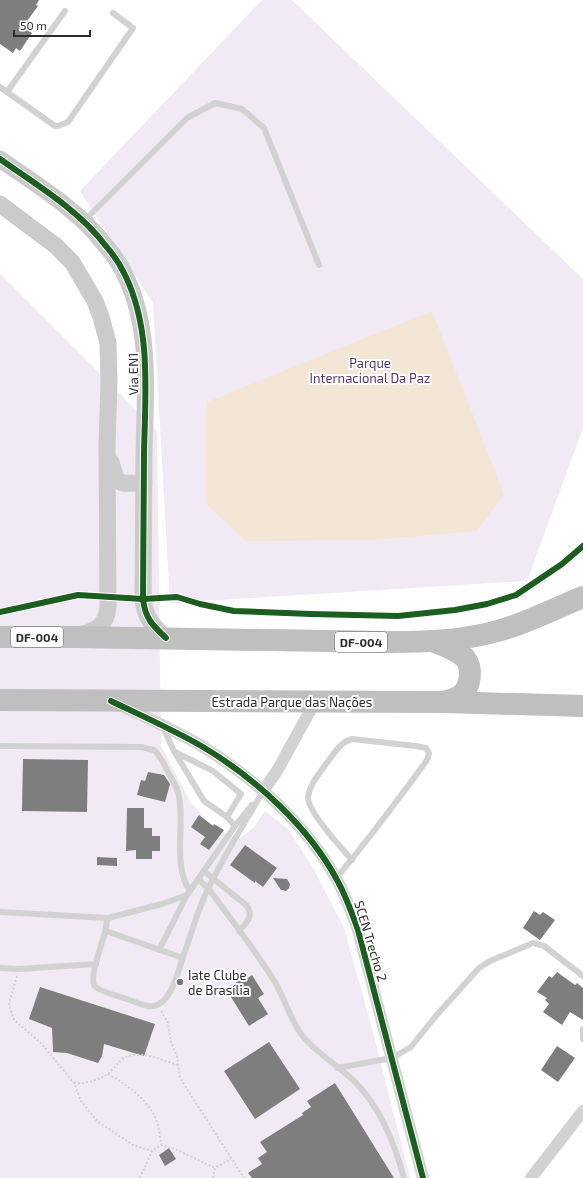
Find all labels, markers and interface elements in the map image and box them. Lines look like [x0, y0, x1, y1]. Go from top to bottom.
scale bar [14, 12, 90, 38]
text: 50 m [20, 18, 47, 32]
street label: Via EN1 [125, 352, 141, 396]
park label: Parque Internacional Da Paz [310, 355, 430, 386]
road number: DF-004 [11, 627, 63, 647]
road number: DF-004 [335, 632, 387, 652]
street label: Estrada Parque das Nações [212, 694, 372, 711]
street label: SCEN Trecho 2 [351, 899, 391, 983]
place label: Iate Clube de Brasília [188, 967, 250, 998]
marker: Iate Clube de Brasília [175, 977, 185, 987]

